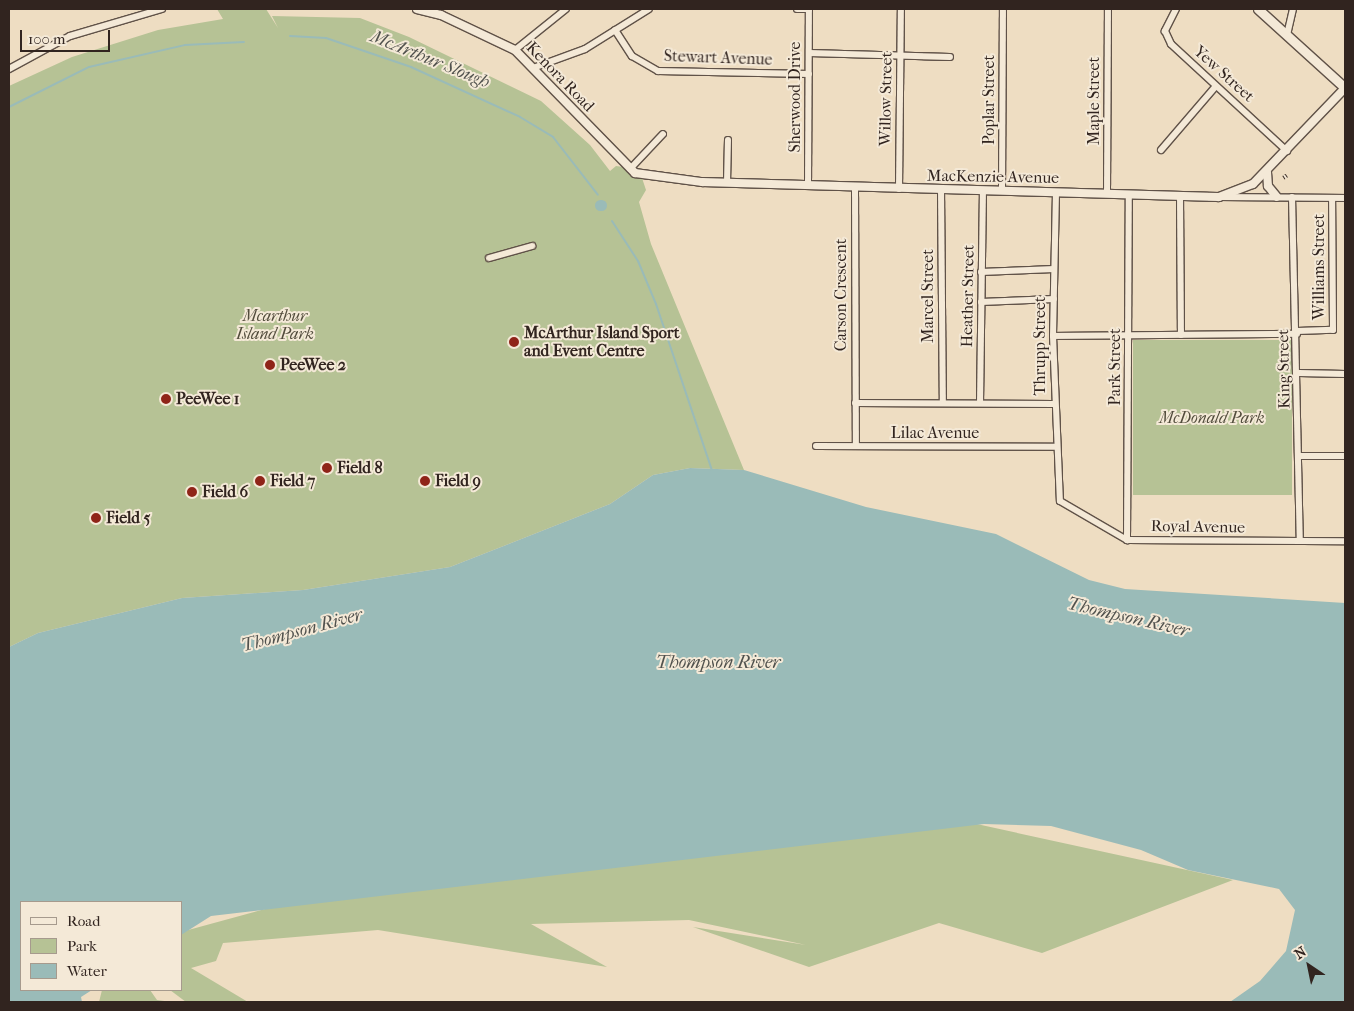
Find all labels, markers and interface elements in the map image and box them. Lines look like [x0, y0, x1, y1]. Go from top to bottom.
scale bar [22, 20, 112, 52]
water label: McArthur Slough [367, 26, 493, 94]
text: 100 m [28, 30, 66, 48]
street label: Kenora Road [522, 38, 598, 116]
street label: Sherwood Drive [785, 41, 805, 153]
street label: Yew Street [1190, 42, 1258, 106]
street label: Stewart Avenue [663, 47, 773, 69]
street label: Willow Street [876, 52, 896, 146]
street label: Poplar Street [979, 55, 999, 145]
street label: Maple Street [1084, 57, 1104, 145]
street label: MacKenzie Avenue [927, 166, 1059, 188]
street label: Williams Street [1309, 214, 1329, 320]
street label: Carson Crescent [831, 239, 851, 351]
street label: Heather Street [958, 244, 978, 348]
street label: Marcel Street [918, 249, 938, 343]
street label: Thrupp Street [1030, 296, 1050, 396]
park label: Mcarthur Island Park [236, 306, 314, 344]
place label: McArthur Island Sport and Event Centre [524, 323, 679, 361]
street label: Park Street [1105, 328, 1125, 406]
street label: King Street [1274, 329, 1294, 409]
marker: McArthur Island Sport and Event Centre [508, 336, 520, 348]
place label: PeeWee 2 [280, 355, 346, 375]
marker: PeeWee 2 [264, 359, 276, 371]
place label: PeeWee 1 [176, 389, 239, 409]
marker: PeeWee 1 [160, 393, 172, 405]
park label: McDonald Park [1159, 408, 1265, 428]
street label: Lilac Avenue [891, 423, 979, 443]
place label: Field 8 [337, 458, 383, 478]
marker: Field 8 [321, 462, 333, 474]
place label: Field 7 [270, 471, 315, 491]
place label: Field 9 [435, 471, 481, 491]
marker: Field 7 [254, 475, 266, 487]
marker: Field 9 [419, 475, 431, 487]
place label: Field 6 [202, 482, 248, 502]
marker: Field 6 [186, 486, 198, 498]
place label: Field 5 [106, 508, 150, 528]
marker: Field 5 [90, 512, 102, 524]
street label: Royal Avenue [1151, 517, 1245, 537]
water label: Thompson River [1065, 593, 1191, 643]
water label: Thompson River [239, 604, 365, 658]
water label: Thompson River [656, 652, 780, 674]
legend [20, 901, 182, 991]
text: Road [67, 912, 100, 930]
text: Park [67, 937, 97, 955]
north arrow [1284, 941, 1334, 991]
text: N [1291, 943, 1309, 963]
text: Water [67, 962, 107, 980]

